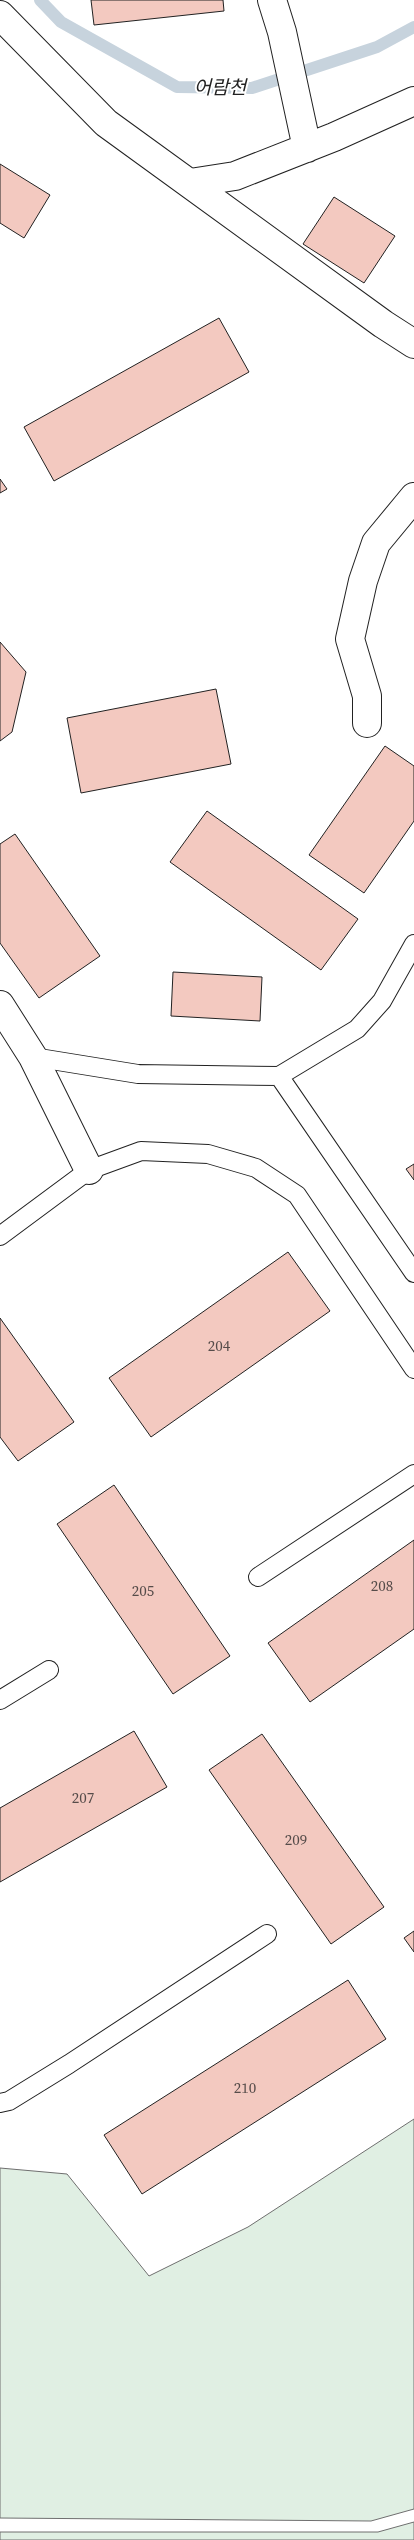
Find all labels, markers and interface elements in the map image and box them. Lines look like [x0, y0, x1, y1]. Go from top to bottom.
water label: 어람천 [194, 74, 248, 100]
house number: 204 [208, 1335, 231, 1356]
house number: 208 [371, 1575, 393, 1596]
house number: 205 [132, 1580, 154, 1601]
house number: 207 [72, 1787, 94, 1808]
house number: 209 [285, 1829, 307, 1850]
house number: 210 [234, 2077, 256, 2098]

